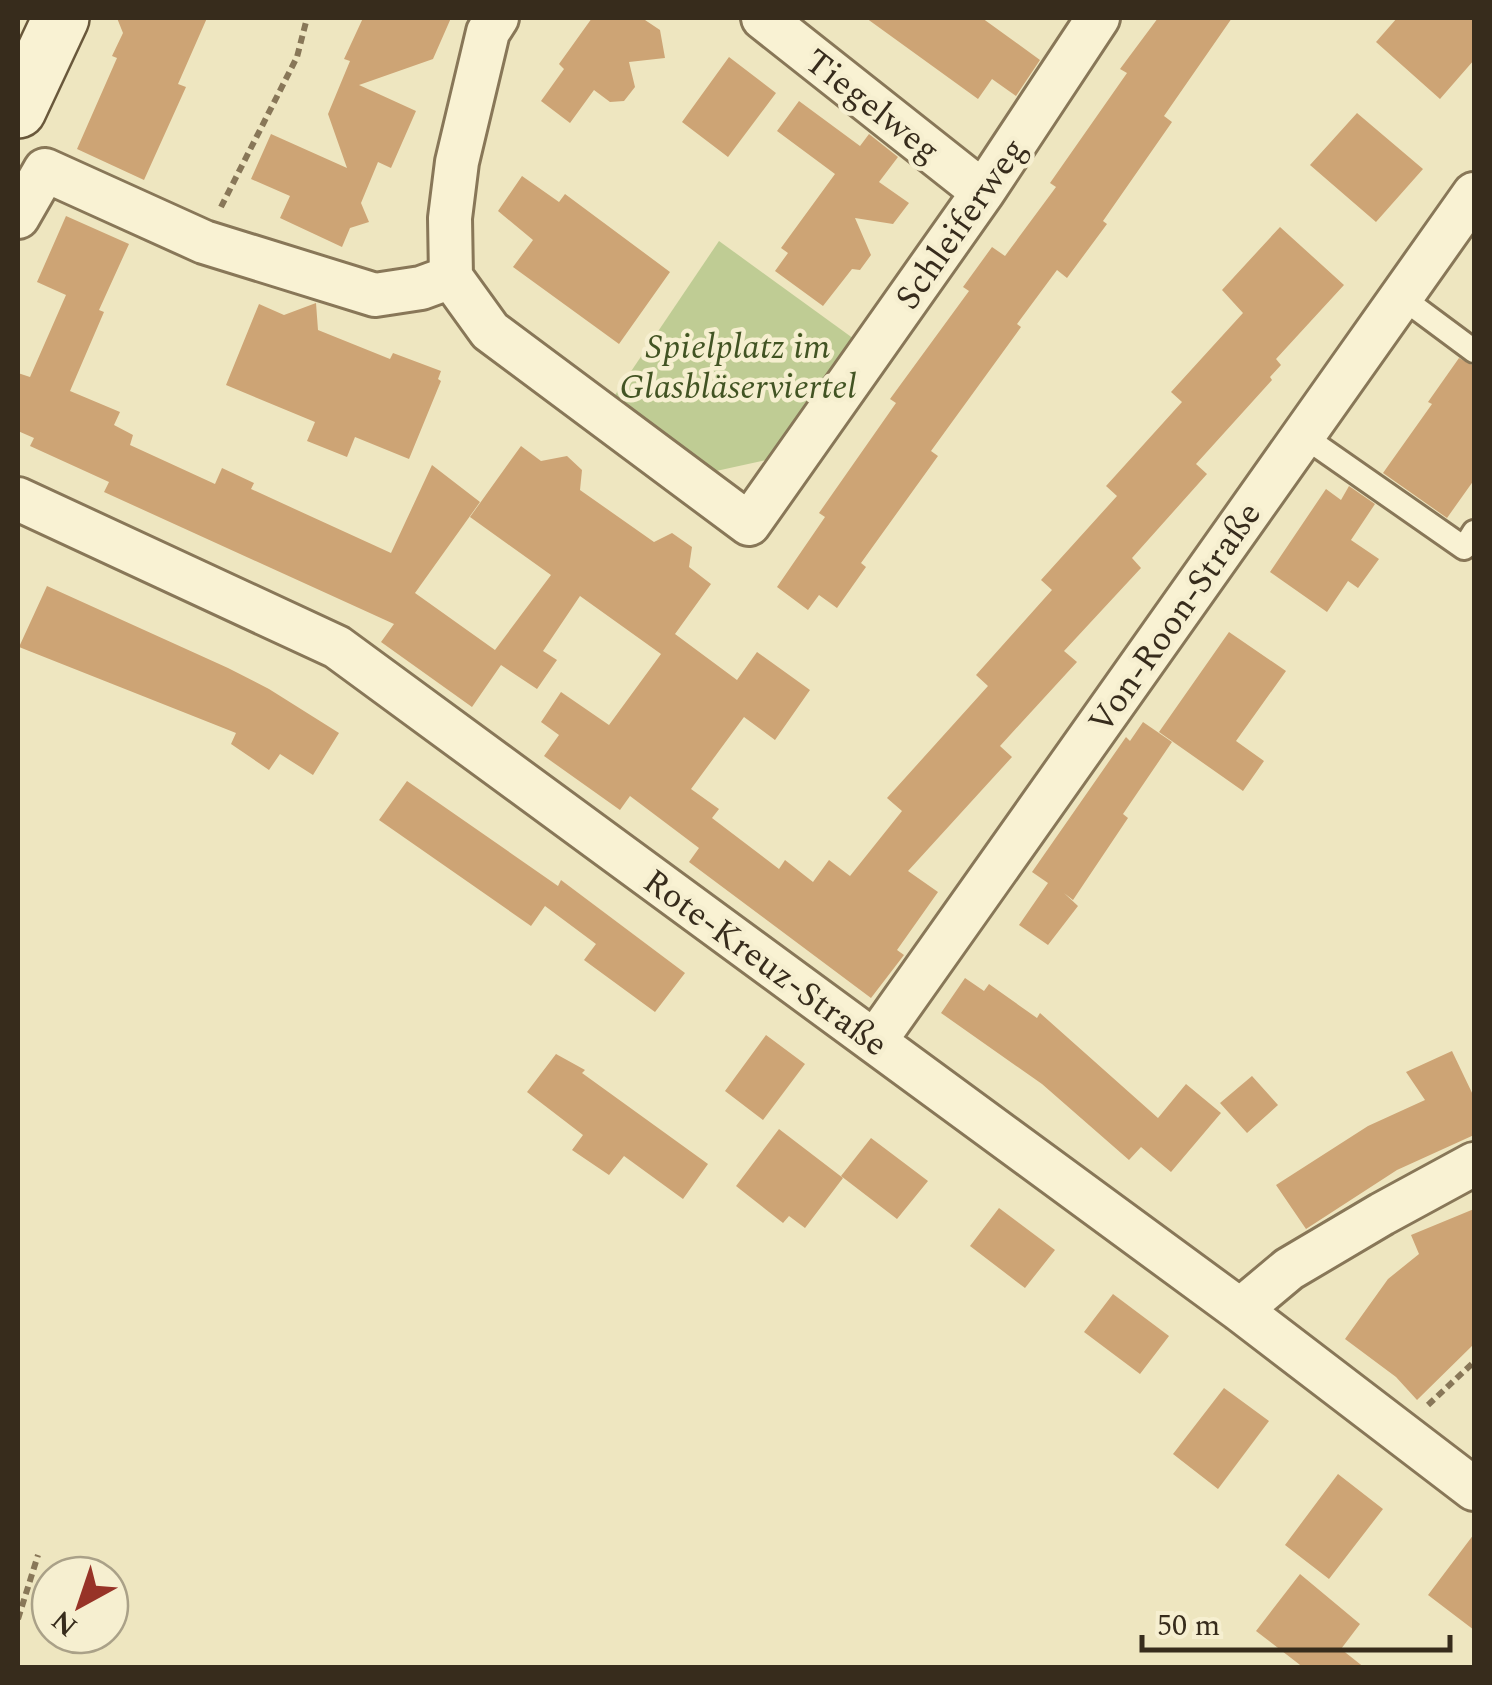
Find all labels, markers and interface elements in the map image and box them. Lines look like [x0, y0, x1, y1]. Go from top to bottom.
street label: Tiegelweg [793, 36, 951, 176]
street label: Schleiferweg [882, 127, 1040, 321]
park label: Spielplatz im Glasbläserviertel [619, 321, 857, 414]
street label: Von-Roon-Straße [1075, 491, 1275, 745]
street label: Rote-Kreuz-Straße [632, 856, 899, 1070]
north arrow [30, 1555, 130, 1655]
scale bar [1142, 1590, 1450, 1652]
text: N [42, 1599, 87, 1647]
text: 50 m [1157, 1603, 1220, 1649]

